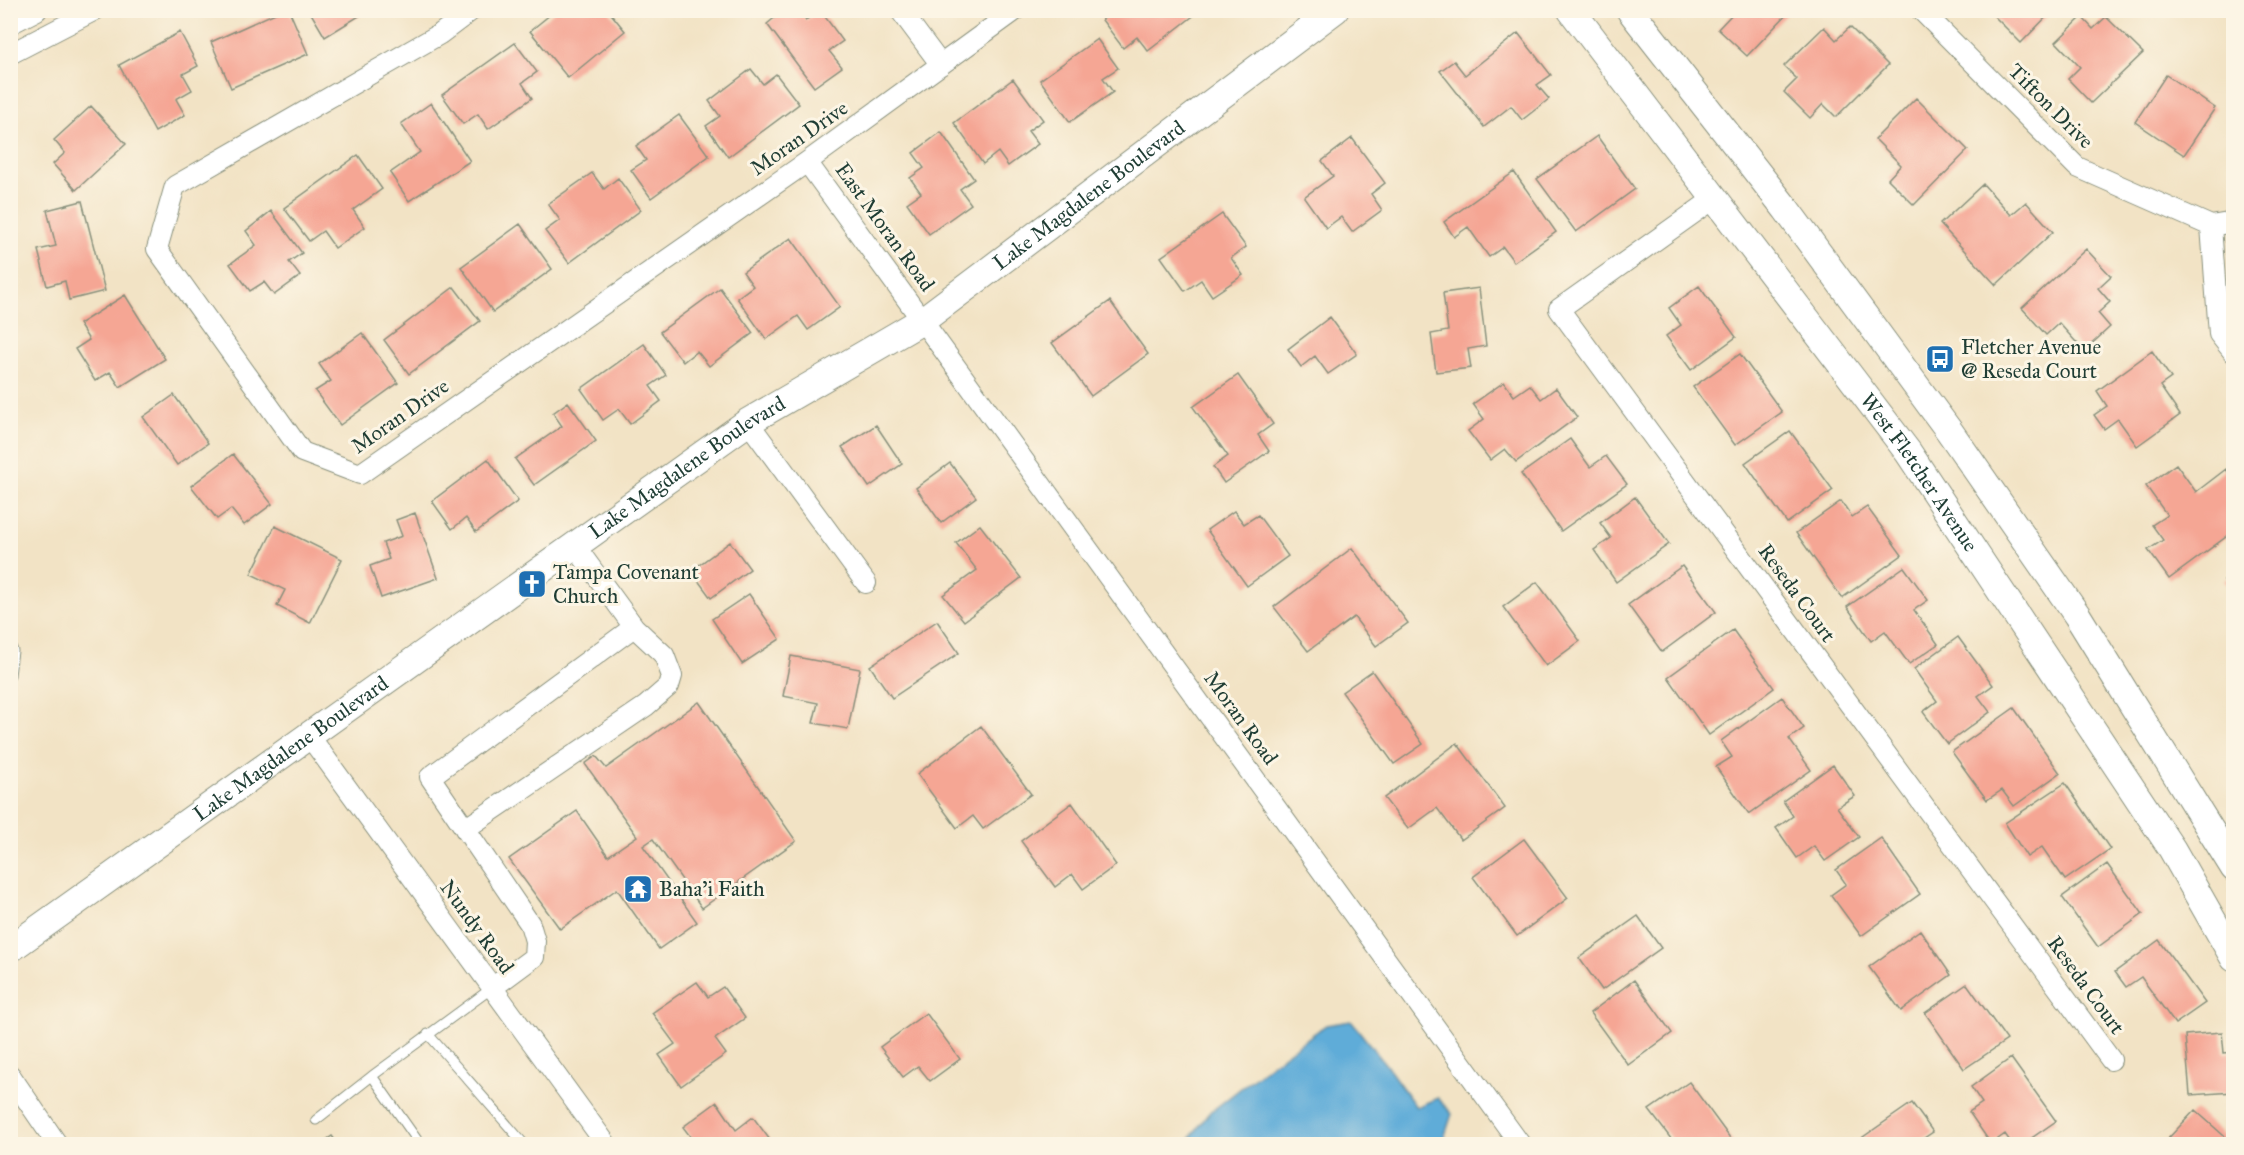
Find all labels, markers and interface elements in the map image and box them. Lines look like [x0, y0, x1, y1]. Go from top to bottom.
street label: Tifton Drive [2003, 58, 2099, 154]
street label: Moran Drive [745, 95, 853, 181]
street label: Lake Magdalene Boulevard [988, 114, 1190, 276]
street label: East Moran Road [830, 157, 941, 297]
place label: Fletcher Avenue @ Reseda Court [1961, 334, 2101, 384]
bus stop icon: Fletcher Avenue @ Reseda Court [1924, 343, 1956, 375]
street label: Moran Drive [346, 373, 454, 459]
street label: West Fletcher Avenue [1855, 388, 1984, 557]
street label: Lake Magdalene Boulevard [584, 390, 790, 544]
street label: Reseda Court [1753, 539, 1842, 648]
place label: Tampa Covenant Church [553, 559, 699, 609]
church icon: Tampa Covenant Church [516, 568, 548, 600]
street label: Moran Road [1198, 666, 1284, 770]
street label: Lake Magdalene Boulevard [188, 670, 394, 827]
temple icon: Baha'i Faith [622, 873, 654, 905]
street label: Nundy Road [434, 875, 520, 979]
place label: Baha'i Faith [659, 876, 765, 902]
street label: Reseda Court [2042, 931, 2131, 1040]

